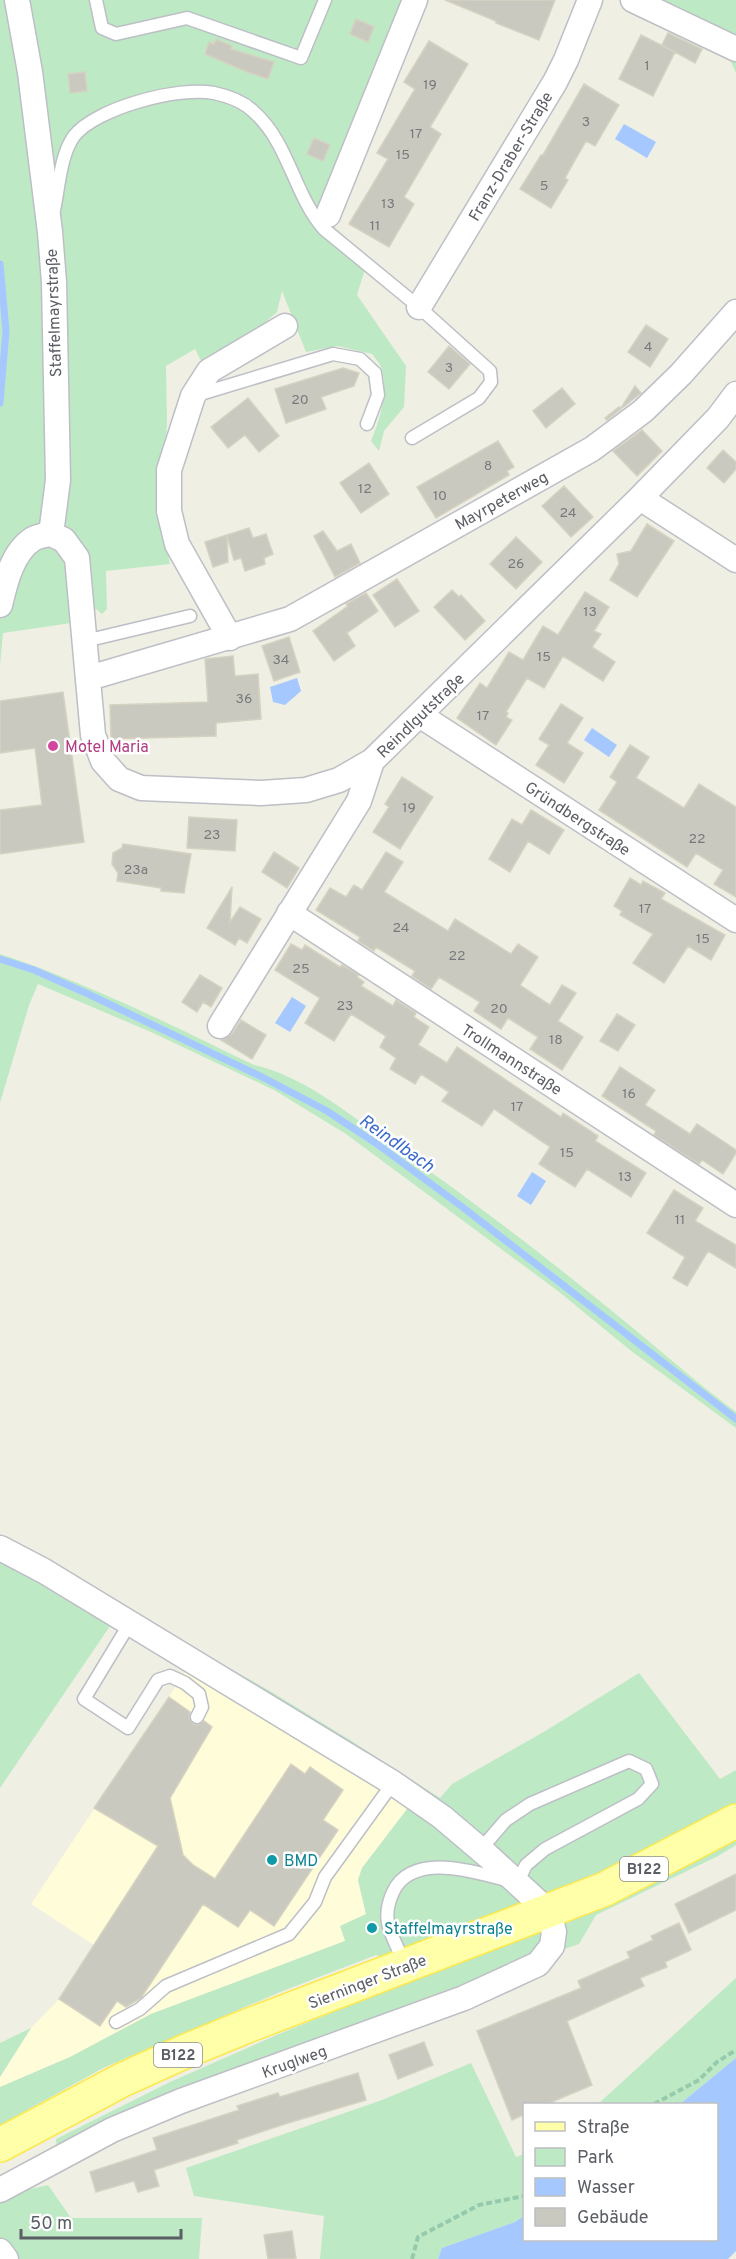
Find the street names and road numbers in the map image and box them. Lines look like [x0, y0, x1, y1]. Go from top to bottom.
street label: Franz-Draber-Straße [465, 89, 558, 225]
street label: Staffelmayrstraße [43, 248, 67, 378]
street label: Mayrpeterweg [452, 468, 552, 536]
street label: Reindlgutstraße [374, 670, 469, 763]
street label: Gründbergstraße [520, 778, 633, 861]
street label: Trollmannstraße [457, 1021, 565, 1101]
road number: B122 [620, 1857, 668, 1881]
street label: Sierninger Straße [306, 1951, 430, 2015]
street label: Kruglweg [259, 2042, 330, 2084]
road number: B122 [154, 2043, 202, 2067]

